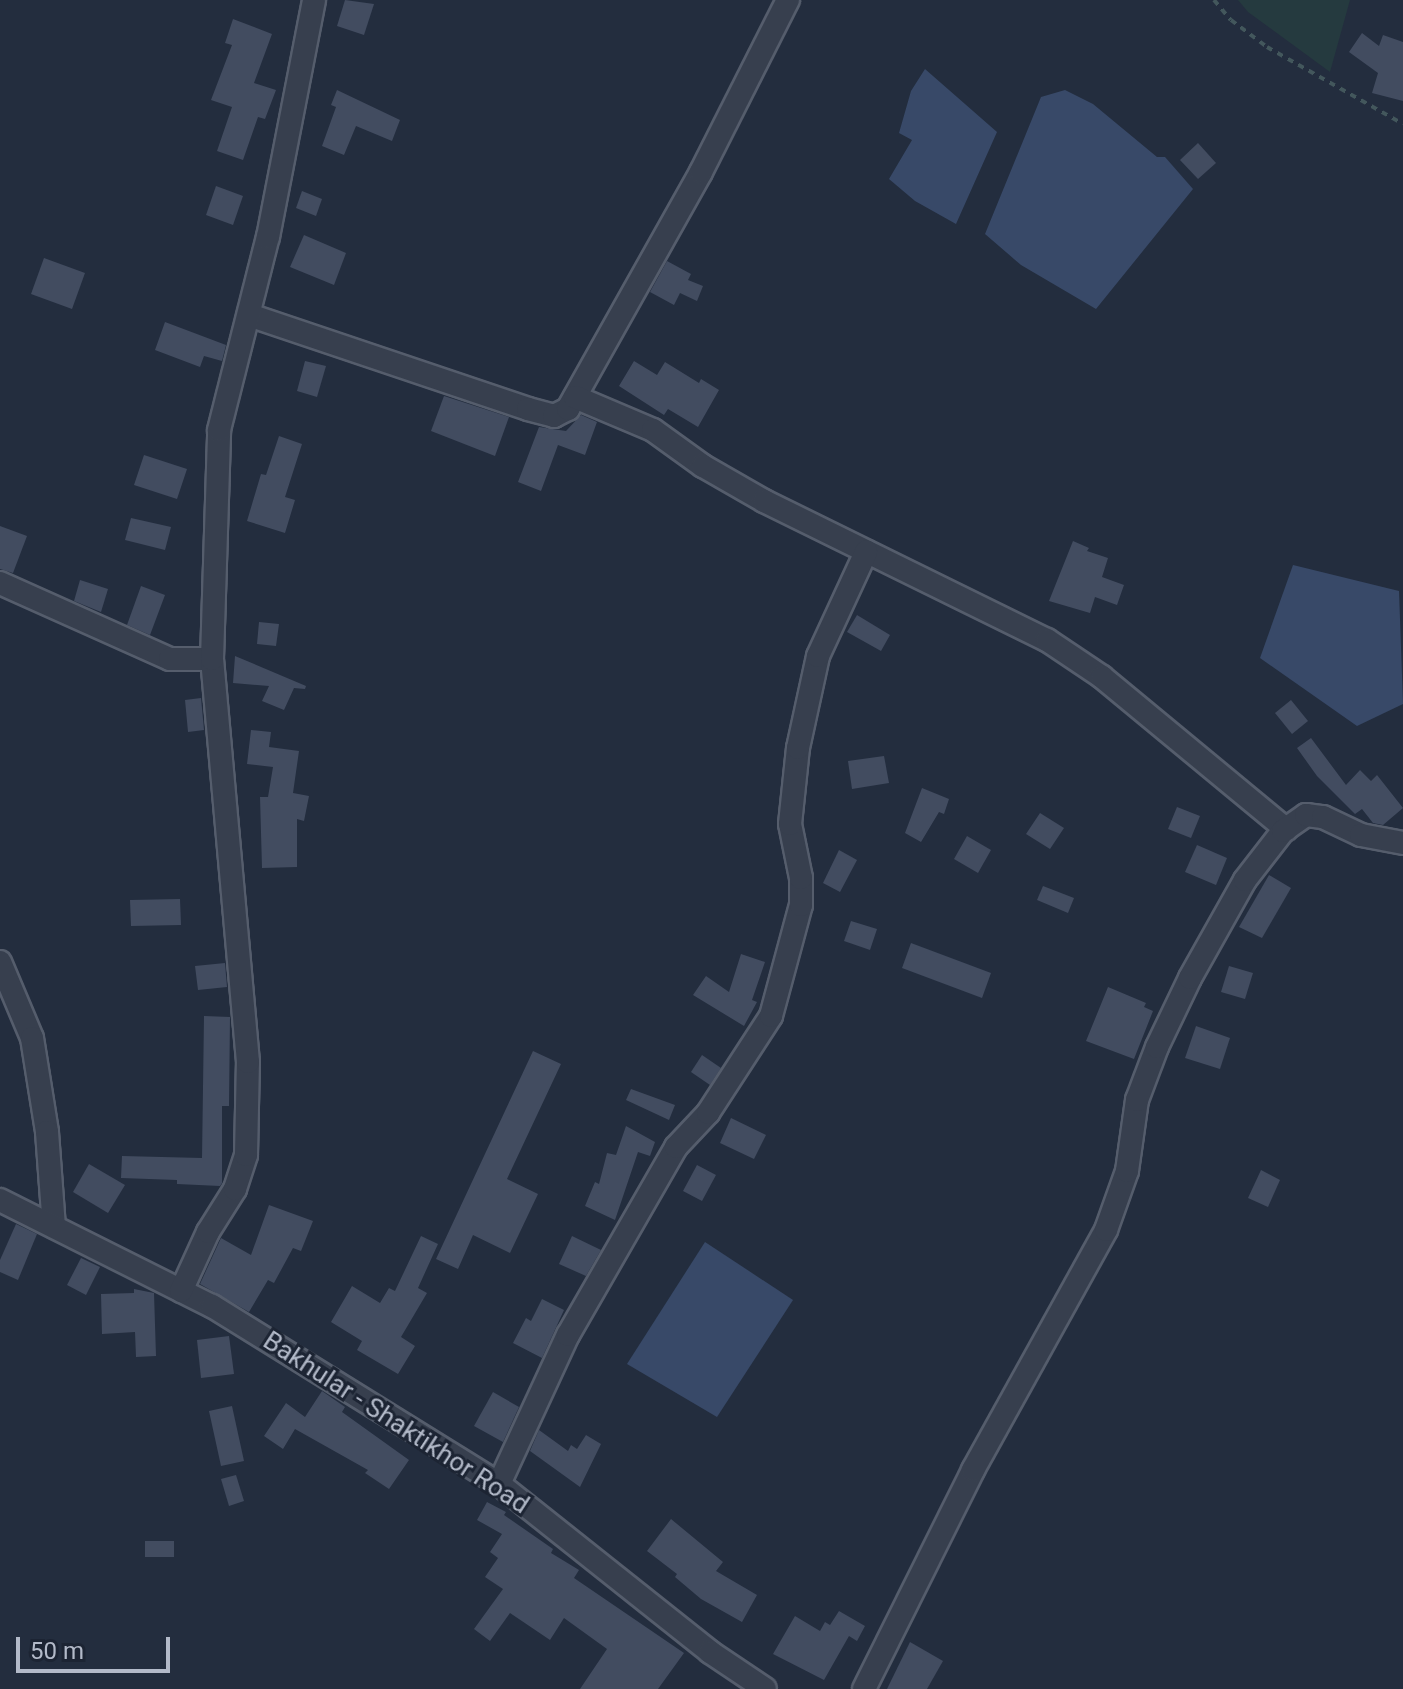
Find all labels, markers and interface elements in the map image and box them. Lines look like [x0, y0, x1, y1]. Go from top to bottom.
street label: Bakhular - Shaktikhor Road [257, 1325, 535, 1521]
scale bar [20, 1621, 174, 1671]
text: 50 m [30, 1637, 84, 1665]

